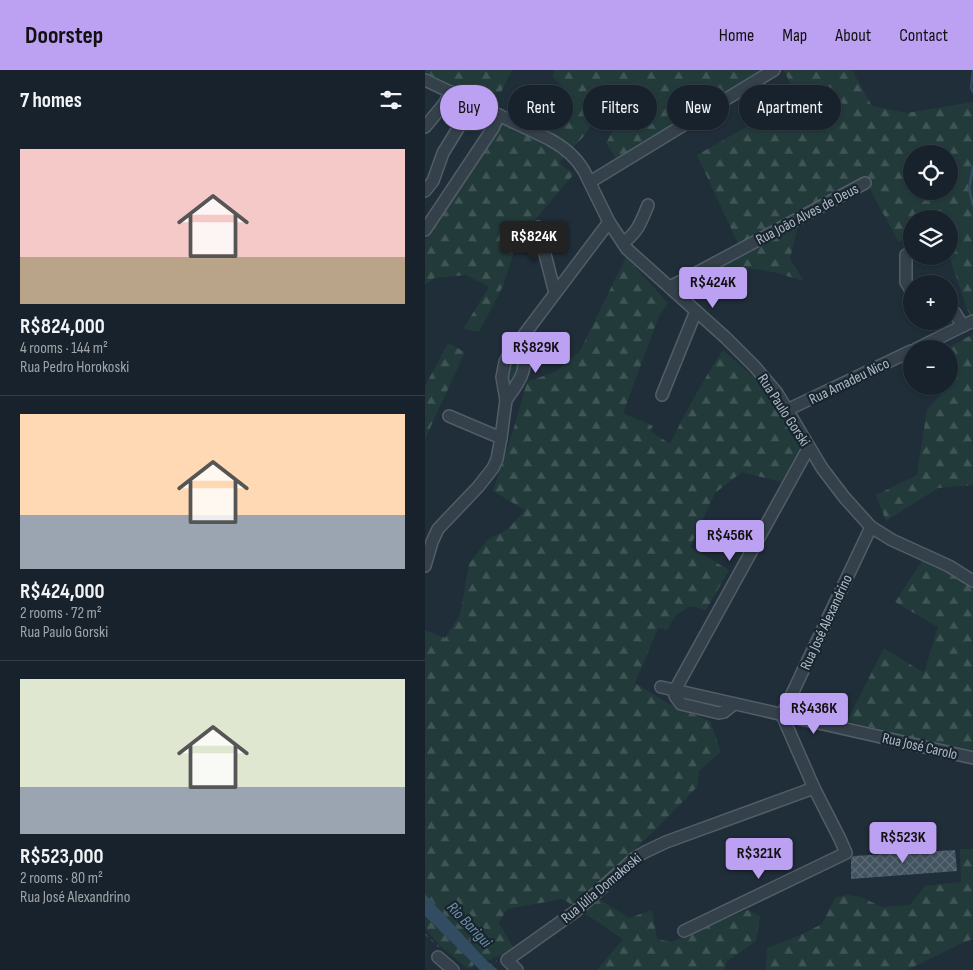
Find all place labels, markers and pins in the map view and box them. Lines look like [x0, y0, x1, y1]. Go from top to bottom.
pin: R$824K [493, 220, 575, 263]
pin: R$424K [672, 266, 754, 309]
pin: R$829K [495, 332, 577, 374]
pin: R$456K [689, 520, 771, 562]
pin: R$436K [773, 692, 855, 735]
pin: R$523K [862, 822, 944, 864]
pin: R$321K [718, 838, 800, 880]

